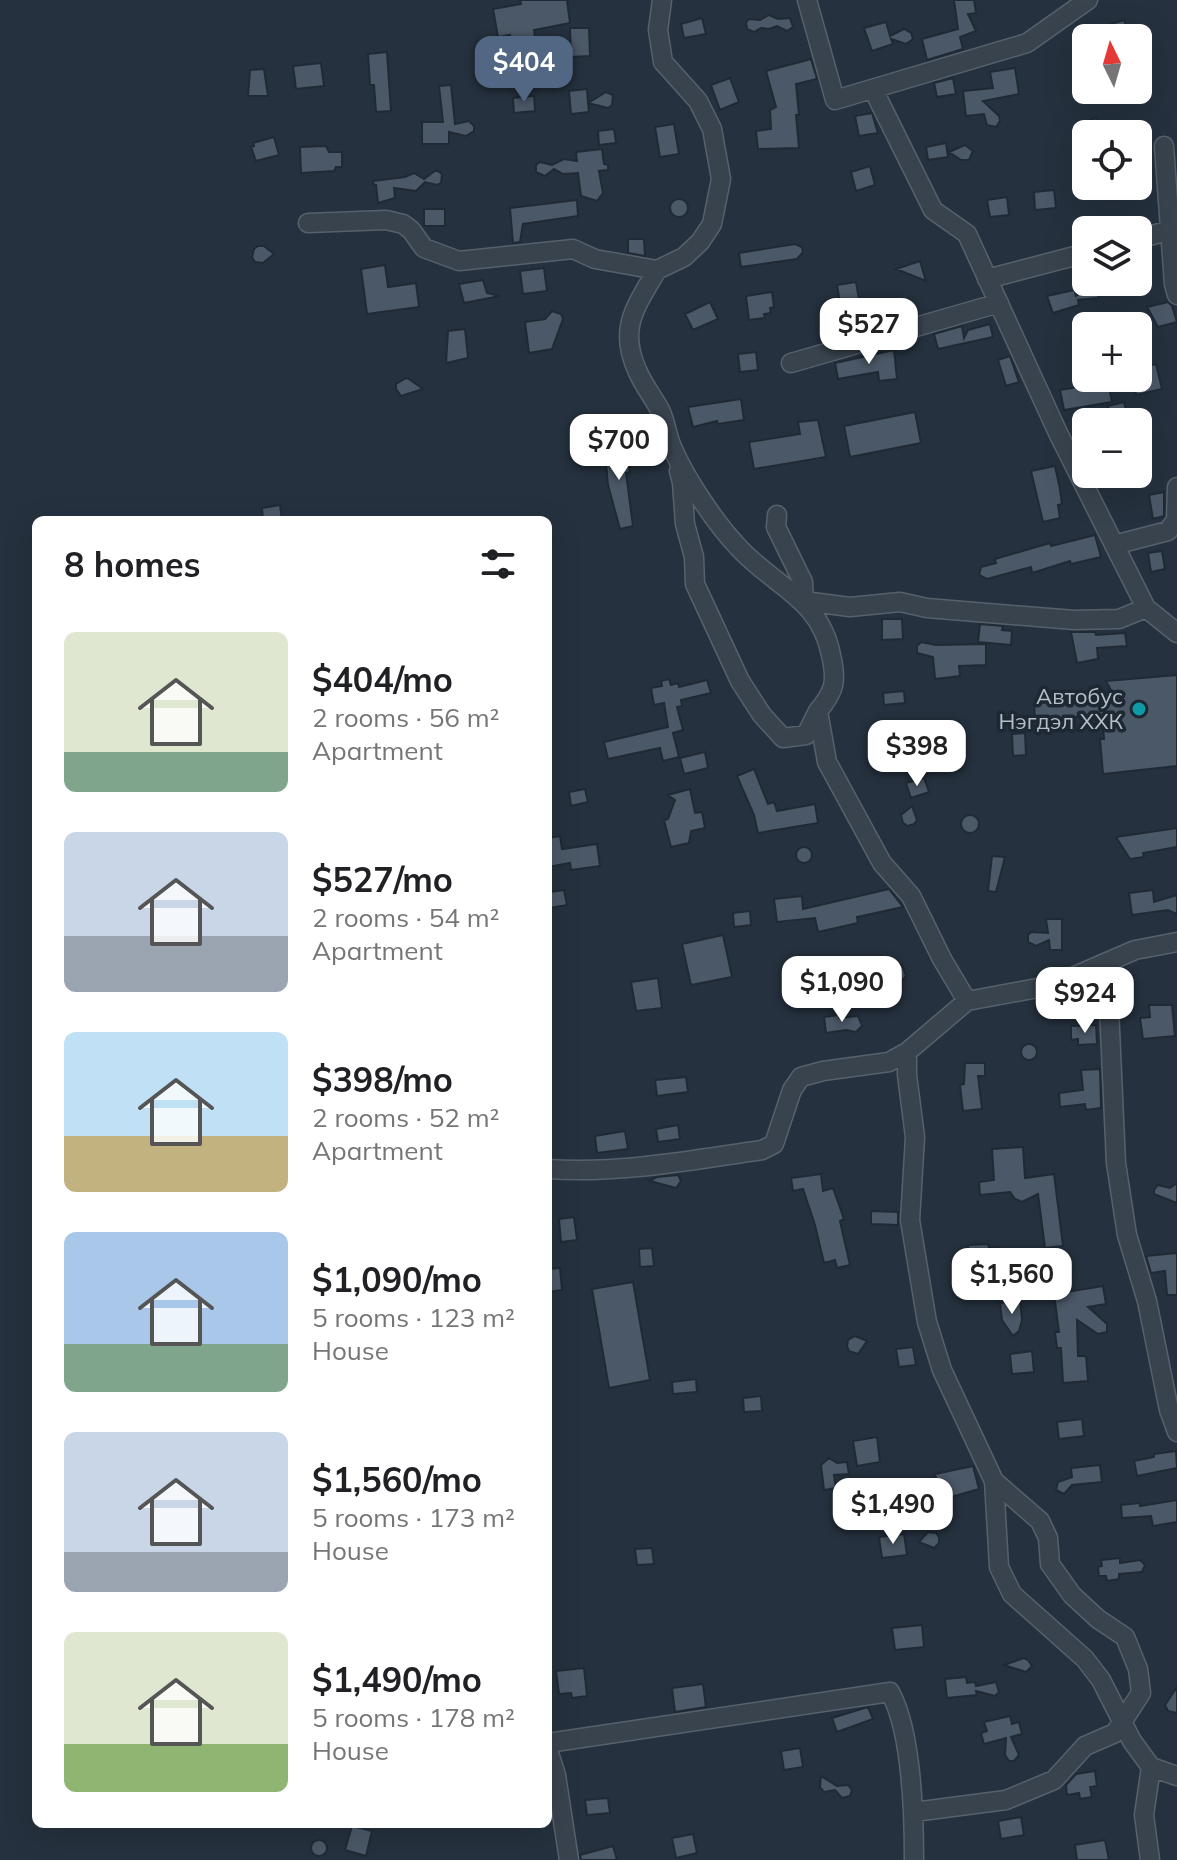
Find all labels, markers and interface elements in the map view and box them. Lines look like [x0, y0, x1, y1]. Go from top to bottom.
north arrow [1072, 24, 1152, 104]
map controls [1072, 24, 1152, 488]
pin: $404 [477, 36, 571, 104]
text: $404 [493, 45, 555, 78]
button: locate [1072, 120, 1152, 200]
button: layers [1072, 216, 1152, 296]
pin: $527 [822, 298, 916, 366]
text: $527 [838, 307, 900, 340]
button: + [1072, 312, 1152, 392]
button: − [1072, 408, 1152, 488]
pin: $700 [572, 414, 666, 482]
text: $700 [588, 423, 650, 456]
icon: filters [476, 542, 520, 586]
text: 8 homes [64, 543, 201, 586]
text: $404/mo [312, 658, 453, 701]
icon: home [128, 664, 224, 760]
place label: Автобус Нэгдэл ХХК [999, 682, 1124, 735]
marker: Автобус Нэгдэл ХХК [1130, 700, 1148, 718]
text: 2 rooms · 56 m² [312, 701, 499, 734]
pin: $398 [870, 720, 964, 788]
text: $398 [886, 729, 948, 762]
text: Apartment [312, 734, 443, 767]
text: $527/mo [312, 858, 453, 901]
icon: home [128, 864, 224, 960]
text: 2 rooms · 54 m² [312, 901, 499, 934]
text: Apartment [312, 934, 443, 967]
pin: $1,090 [777, 956, 907, 1024]
text: $1,090 [800, 965, 884, 998]
pin: $924 [1038, 967, 1132, 1035]
text: $924 [1054, 976, 1116, 1009]
text: $398/mo [312, 1058, 453, 1101]
icon: home [128, 1064, 224, 1160]
text: 2 rooms · 52 m² [312, 1101, 499, 1134]
text: Apartment [312, 1134, 443, 1167]
pin: $1,560 [947, 1248, 1077, 1316]
text: $1,560 [970, 1257, 1054, 1290]
text: $1,090/mo [312, 1258, 482, 1301]
icon: home [128, 1264, 224, 1360]
text: 5 rooms · 123 m² [312, 1301, 515, 1334]
text: House [312, 1334, 389, 1367]
text: $1,560/mo [312, 1458, 482, 1501]
icon: home [128, 1464, 224, 1560]
pin: $1,490 [828, 1478, 958, 1546]
text: $1,490 [851, 1487, 935, 1520]
text: 5 rooms · 173 m² [312, 1501, 515, 1534]
text: House [312, 1534, 389, 1567]
text: $1,490/mo [312, 1658, 482, 1701]
icon: home [128, 1664, 224, 1760]
text: 5 rooms · 178 m² [312, 1701, 515, 1734]
text: House [312, 1734, 389, 1767]

